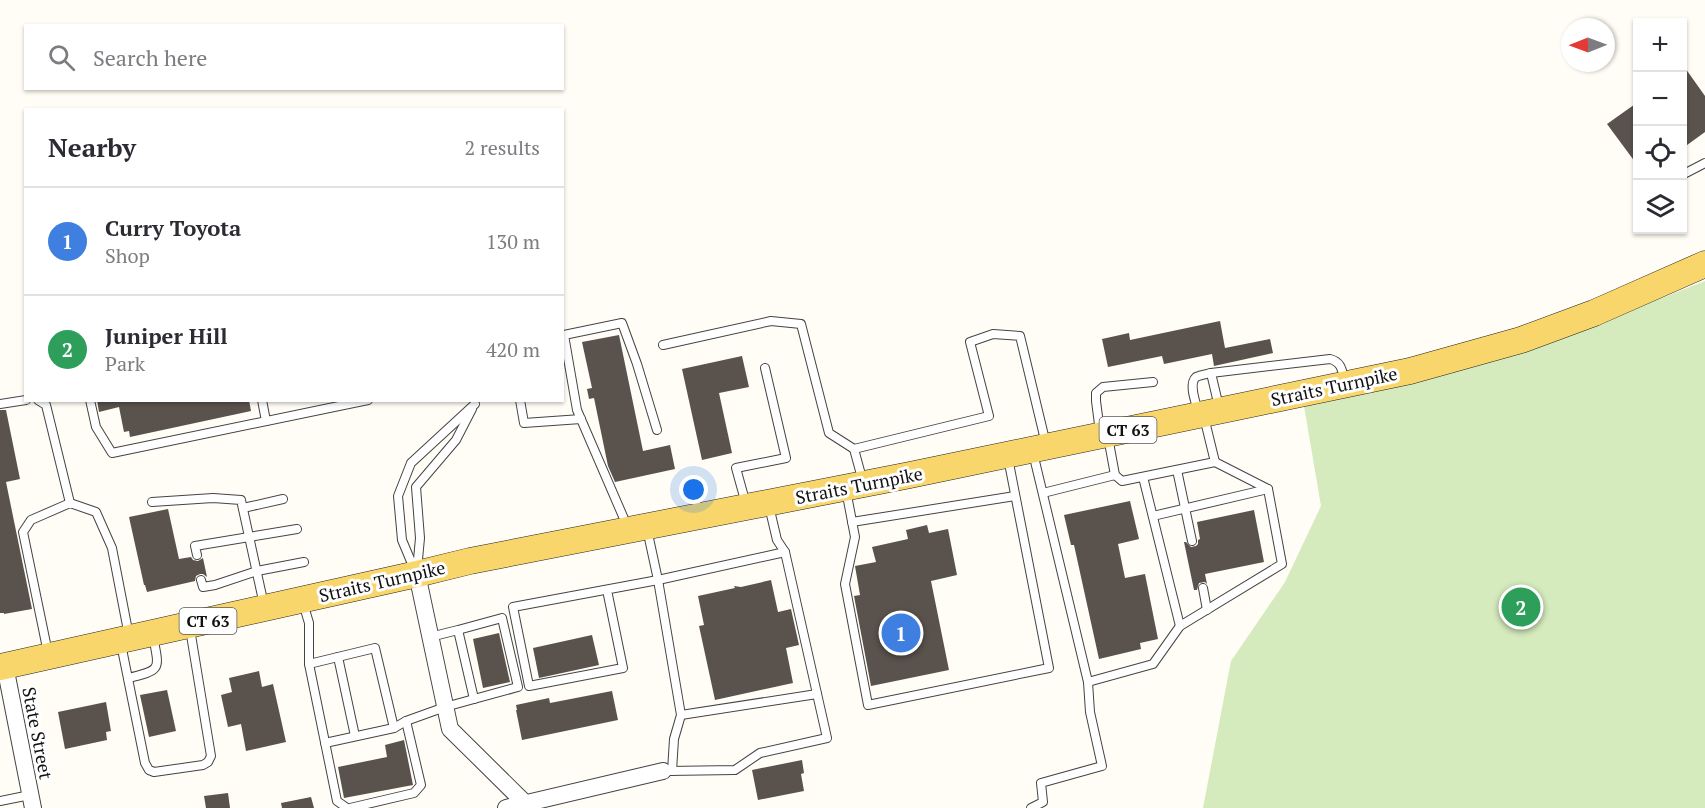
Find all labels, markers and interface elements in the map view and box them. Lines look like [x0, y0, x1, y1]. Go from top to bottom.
north arrow [1561, 18, 1615, 72]
map controls [1633, 18, 1687, 234]
button: + [1633, 18, 1687, 72]
search box [24, 24, 564, 90]
icon: search [45, 41, 78, 74]
text: Search here [93, 43, 207, 72]
button: − [1633, 72, 1687, 126]
button: locate [1633, 126, 1687, 180]
text: Nearby [48, 130, 136, 164]
text: 2 results [465, 134, 540, 161]
button: layers [1633, 180, 1687, 234]
text: Curry Toyota [105, 213, 241, 242]
text: 1 [62, 228, 73, 255]
text: 130 m [486, 228, 540, 255]
text: Shop [105, 242, 150, 269]
text: Juniper Hill [105, 321, 228, 350]
text: 2 [62, 336, 73, 363]
text: 420 m [486, 336, 540, 363]
text: Park [105, 350, 145, 377]
street label: Straits Turnpike [1268, 361, 1400, 411]
road number: CT 63 [1100, 417, 1156, 443]
street label: Straits Turnpike [793, 461, 925, 509]
your location [679, 475, 708, 504]
street label: Straits Turnpike [317, 555, 447, 607]
pin: 2 [1502, 584, 1540, 630]
road number: CT 63 [180, 608, 236, 634]
pin: 1 [882, 610, 920, 656]
street label: State Street [17, 685, 59, 782]

